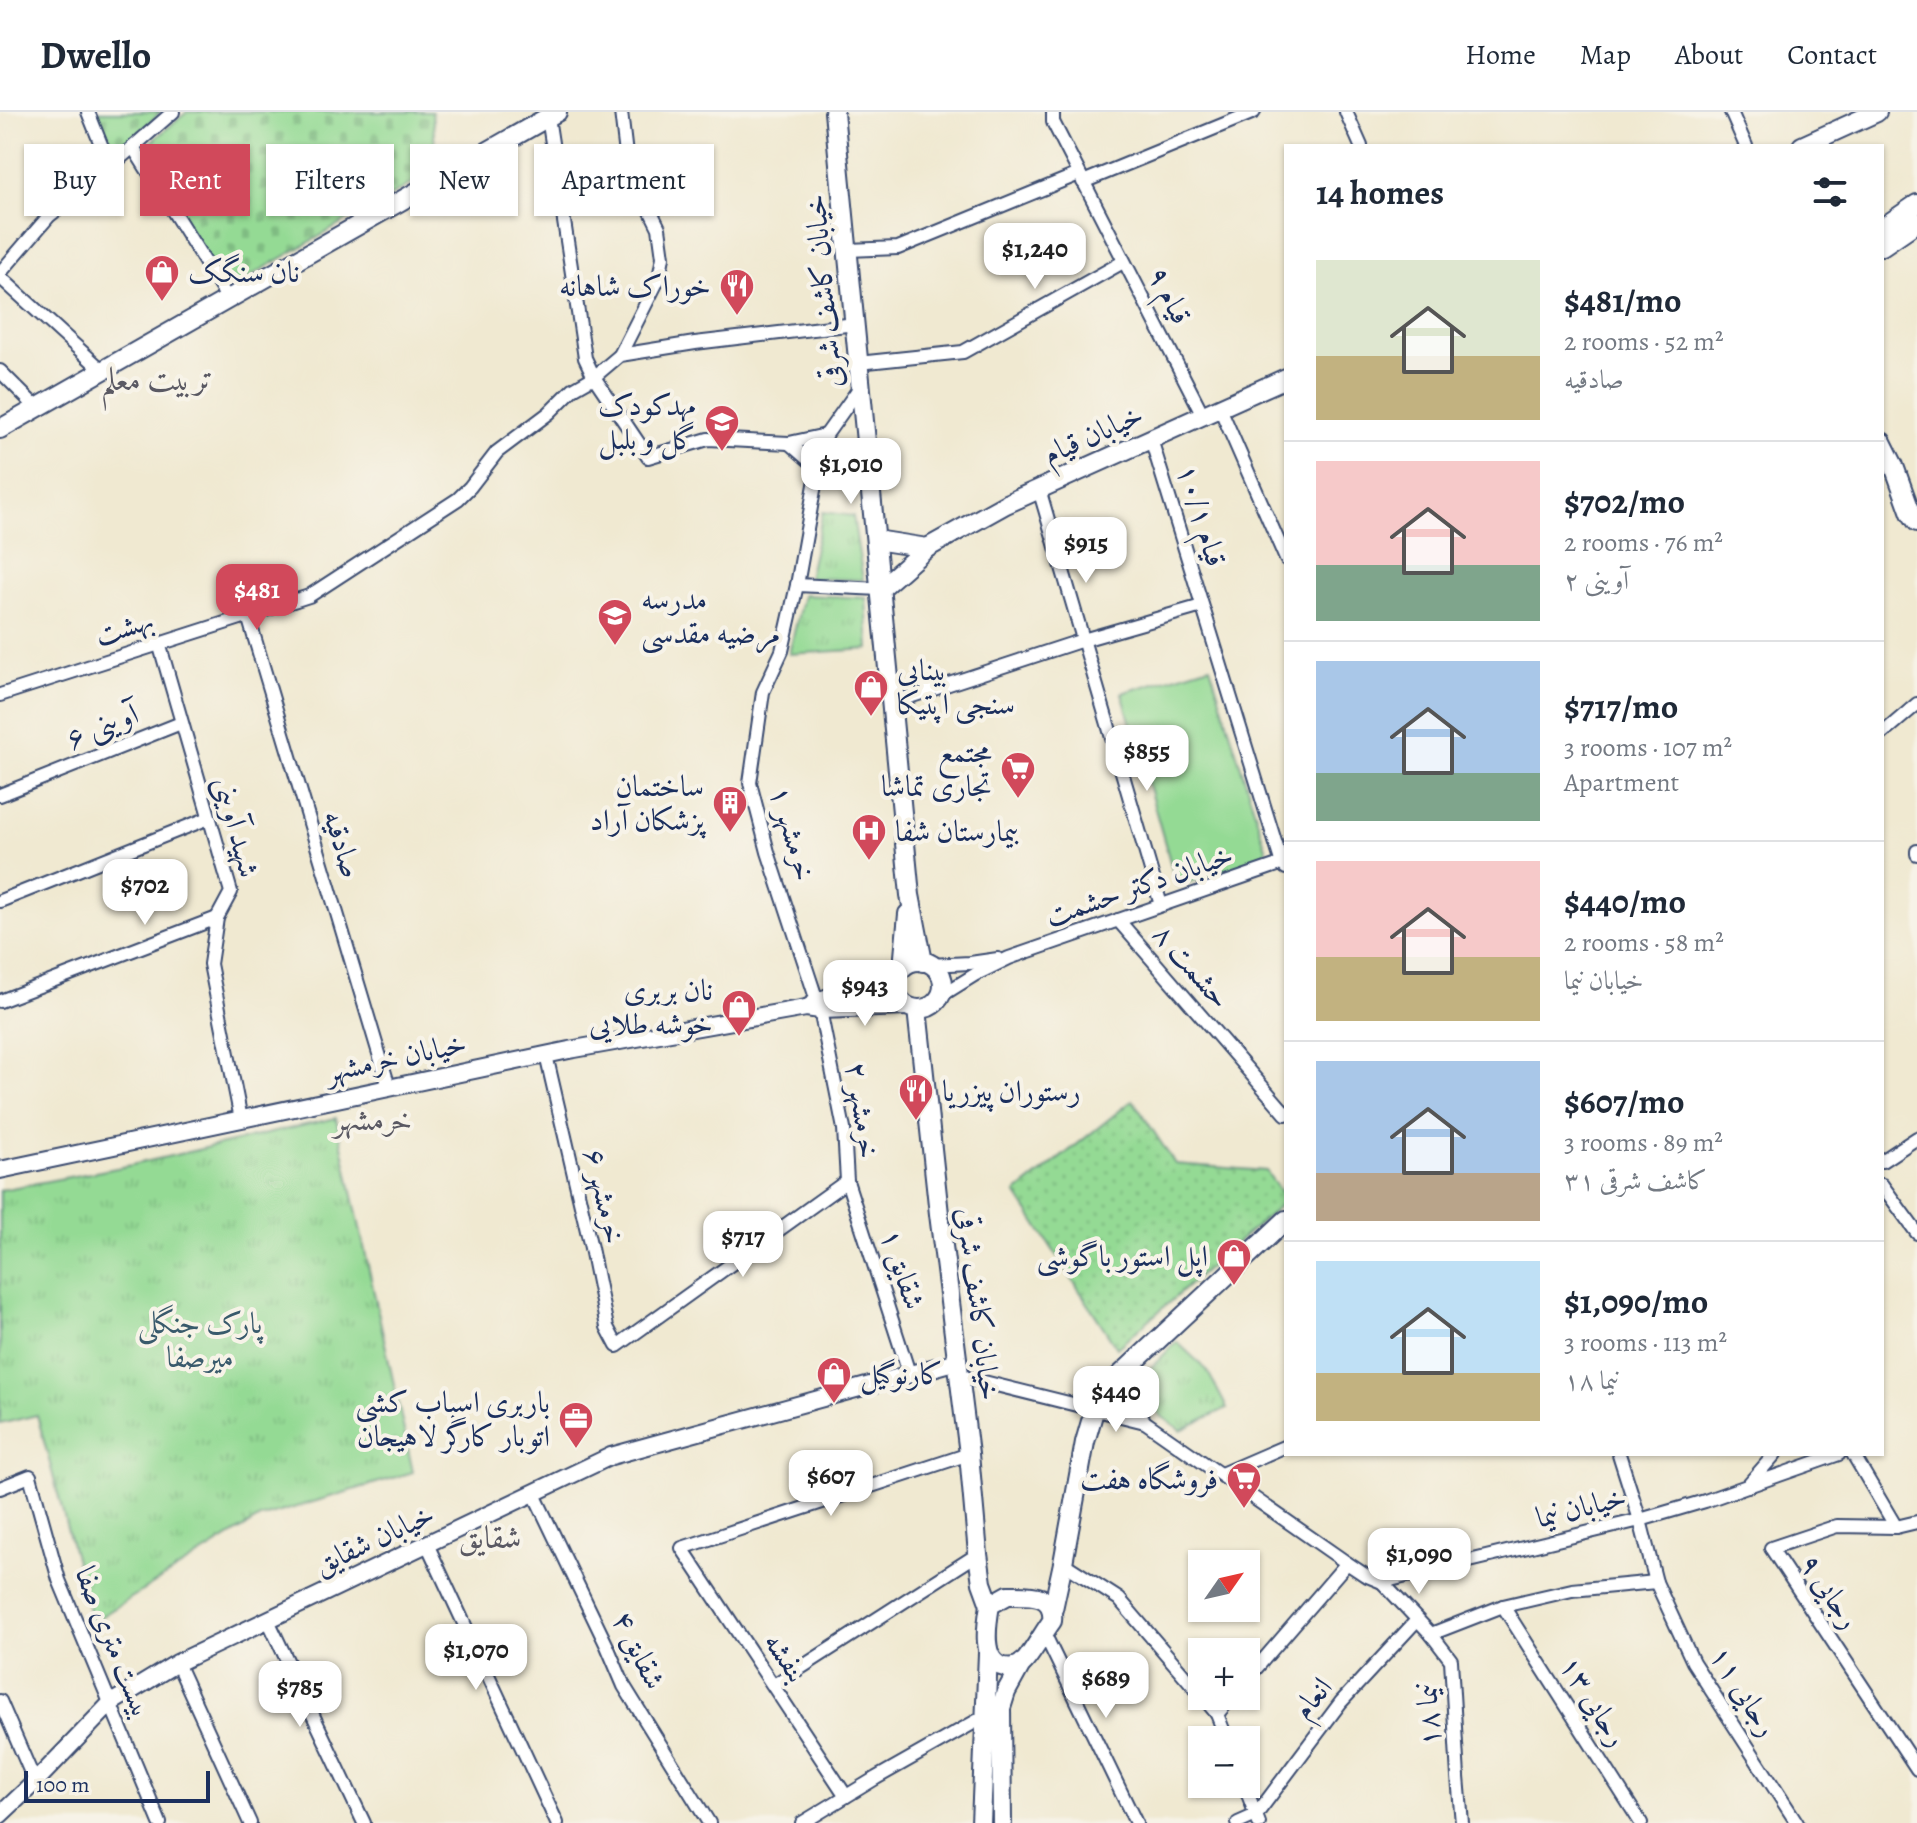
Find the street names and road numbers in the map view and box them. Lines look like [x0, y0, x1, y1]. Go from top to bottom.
street label: خیابان کاشف شرقی [795, 193, 851, 389]
street label: قیام ۹ [1133, 259, 1201, 334]
street label: خیابان قیام [1036, 394, 1152, 479]
street label: قیام ۱۰/۱ [1162, 459, 1236, 573]
street label: بهشت [90, 599, 158, 655]
street label: آوینی ۶ [60, 692, 148, 759]
street label: شهید آوینی [204, 772, 270, 882]
street label: خرمشهر ۱ [760, 781, 826, 885]
street label: صادقیه [314, 805, 372, 883]
street label: خیابان دکتر حشمت [1040, 834, 1238, 936]
street label: حشمت ۸ [1144, 915, 1240, 1017]
street label: خیابان خرمشهر [319, 1023, 470, 1092]
street label: خرمشهر ۲ [836, 1059, 890, 1161]
street label: خرمشهر ۶ [575, 1144, 635, 1248]
street label: خیابان کاشف شرقی [947, 1205, 1011, 1403]
street label: شقایق ۱ [871, 1224, 935, 1314]
street label: خیابان نیما [1532, 1476, 1630, 1538]
street label: خیابان شقایق [307, 1494, 441, 1584]
street label: رجایی ۹ [1790, 1546, 1870, 1636]
street label: بیست متری صفا [65, 1560, 163, 1724]
street label: شقایق ۴ [603, 1604, 675, 1696]
street label: بنفشه [755, 1624, 817, 1690]
street label: رجایی ۱۱ [1701, 1638, 1787, 1744]
street label: رجایی ۱۳ [1551, 1648, 1637, 1754]
street label: انعام [1283, 1668, 1346, 1731]
street label: نیما ۱۸ [1406, 1682, 1450, 1748]

